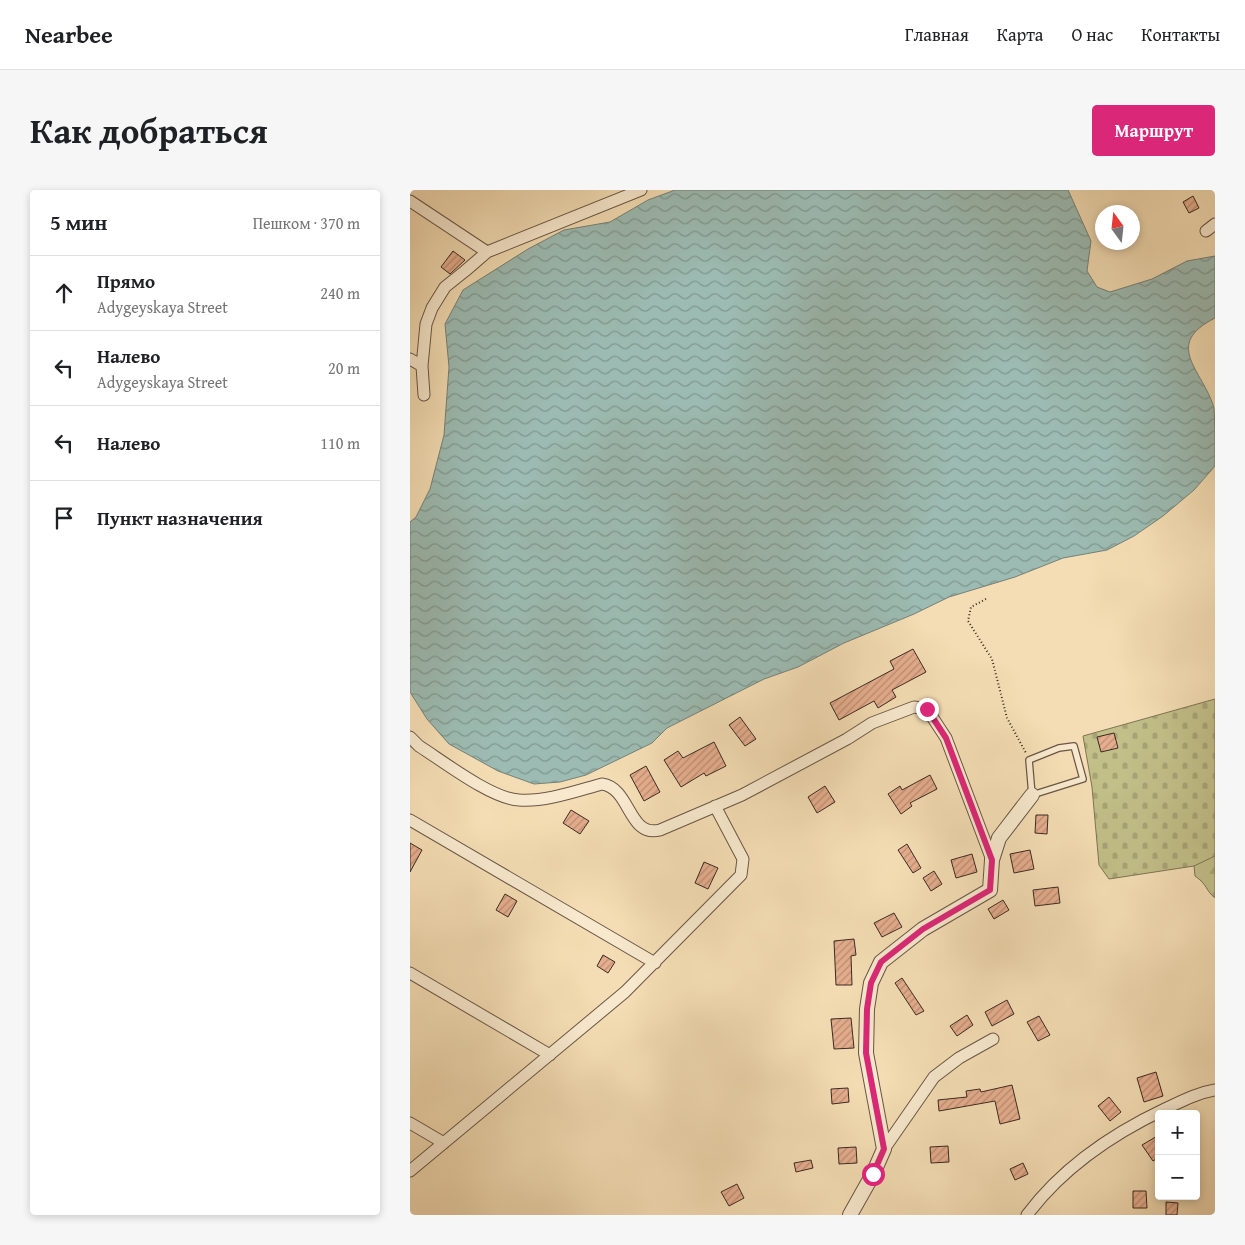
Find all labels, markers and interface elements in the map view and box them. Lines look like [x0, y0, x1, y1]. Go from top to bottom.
text: Nearbee [25, 17, 113, 52]
text: Главная [905, 21, 969, 48]
text: Карта [997, 21, 1043, 48]
text: О нас [1071, 21, 1113, 48]
text: Контакты [1141, 21, 1220, 48]
text: Как добраться [30, 105, 268, 156]
button: Маршрут [1092, 105, 1215, 156]
north arrow [1095, 205, 1140, 250]
text: 5 мин [50, 207, 107, 238]
text: Пешком · 370 m [253, 211, 360, 235]
text: Прямо [97, 267, 155, 295]
icon: ahead [50, 279, 78, 307]
text: 240 m [320, 281, 360, 305]
text: Adygeyskaya Street [97, 295, 228, 319]
text: Налево [97, 342, 160, 370]
icon: left [50, 354, 78, 382]
text: 20 m [328, 356, 360, 380]
text: Adygeyskaya Street [97, 370, 228, 394]
icon: left [50, 429, 78, 457]
text: Налево [97, 429, 160, 457]
text: 110 m [320, 431, 360, 455]
icon: arrive [50, 504, 78, 532]
text: Пункт назначения [97, 504, 263, 532]
route end [916, 698, 939, 721]
map controls [1155, 1110, 1200, 1200]
button: + [1155, 1110, 1200, 1155]
button: − [1155, 1155, 1200, 1200]
route start [862, 1163, 885, 1186]

